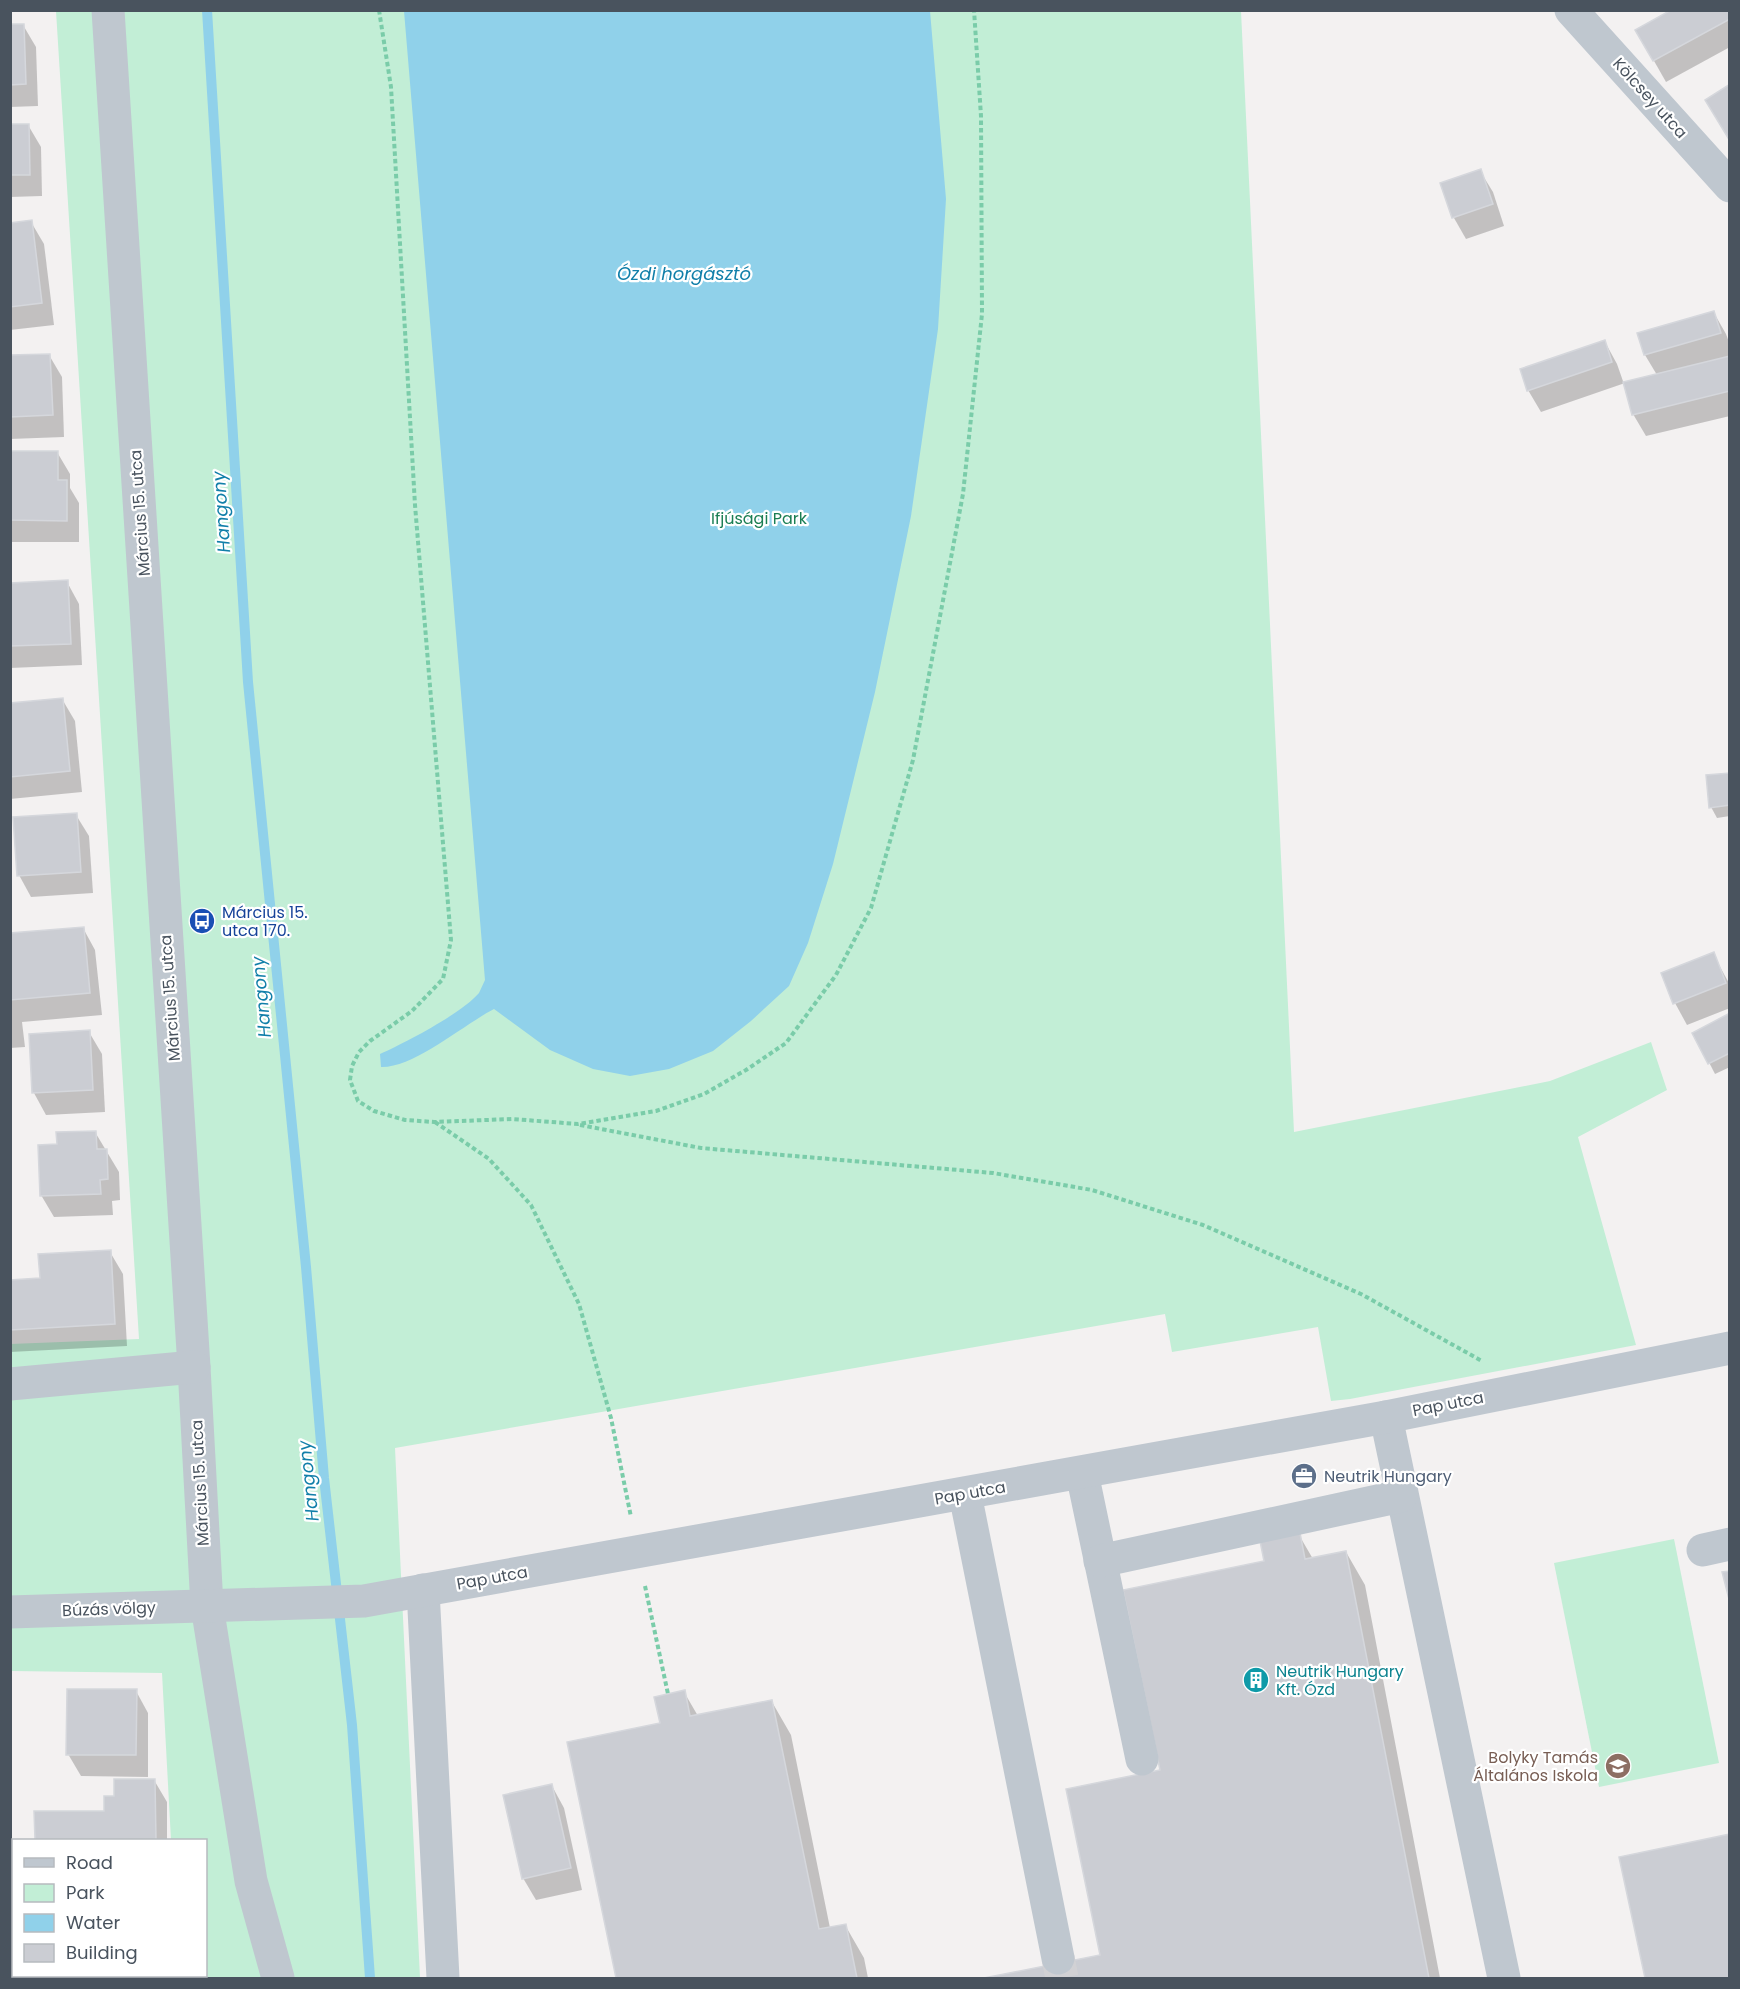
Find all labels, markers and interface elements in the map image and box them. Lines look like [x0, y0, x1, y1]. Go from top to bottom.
street label: Kölcsey utca [1607, 53, 1693, 143]
water label: Ózdi horgásztó [617, 261, 751, 286]
street label: Március 15. utca [124, 449, 156, 577]
water label: Hangony [206, 470, 236, 554]
park label: Ifjúsági Park [711, 507, 808, 530]
place label: Március 15. utca 170. [222, 901, 308, 942]
bus stop icon: Március 15. utca 170. [187, 906, 217, 936]
street label: Március 15. utca [154, 934, 186, 1062]
water label: Hangony [245, 954, 277, 1039]
street label: Pap utca [1411, 1386, 1485, 1422]
street label: Március 15. utca [185, 1419, 215, 1547]
water label: Hangony [291, 1438, 325, 1523]
office icon: Neutrik Hungary [1289, 1461, 1319, 1491]
place label: Neutrik Hungary [1324, 1465, 1452, 1488]
street label: Pap utca [933, 1475, 1007, 1511]
street label: Pap utca [455, 1560, 529, 1596]
street label: Búzás völgy [62, 1596, 156, 1622]
place label: Neutrik Hungary Kft. Ózd [1276, 1660, 1404, 1701]
building icon: Neutrik Hungary Kft. Ózd [1241, 1665, 1271, 1695]
place label: Bolyky Tamás Általános Iskola [1473, 1746, 1598, 1787]
school or university icon: Bolyky Tamás Általános Iskola [1603, 1751, 1633, 1781]
legend [12, 1839, 207, 1977]
text: Road [66, 1850, 113, 1875]
text: Park [66, 1880, 105, 1905]
text: Water [66, 1910, 120, 1935]
text: Building [66, 1940, 138, 1965]

